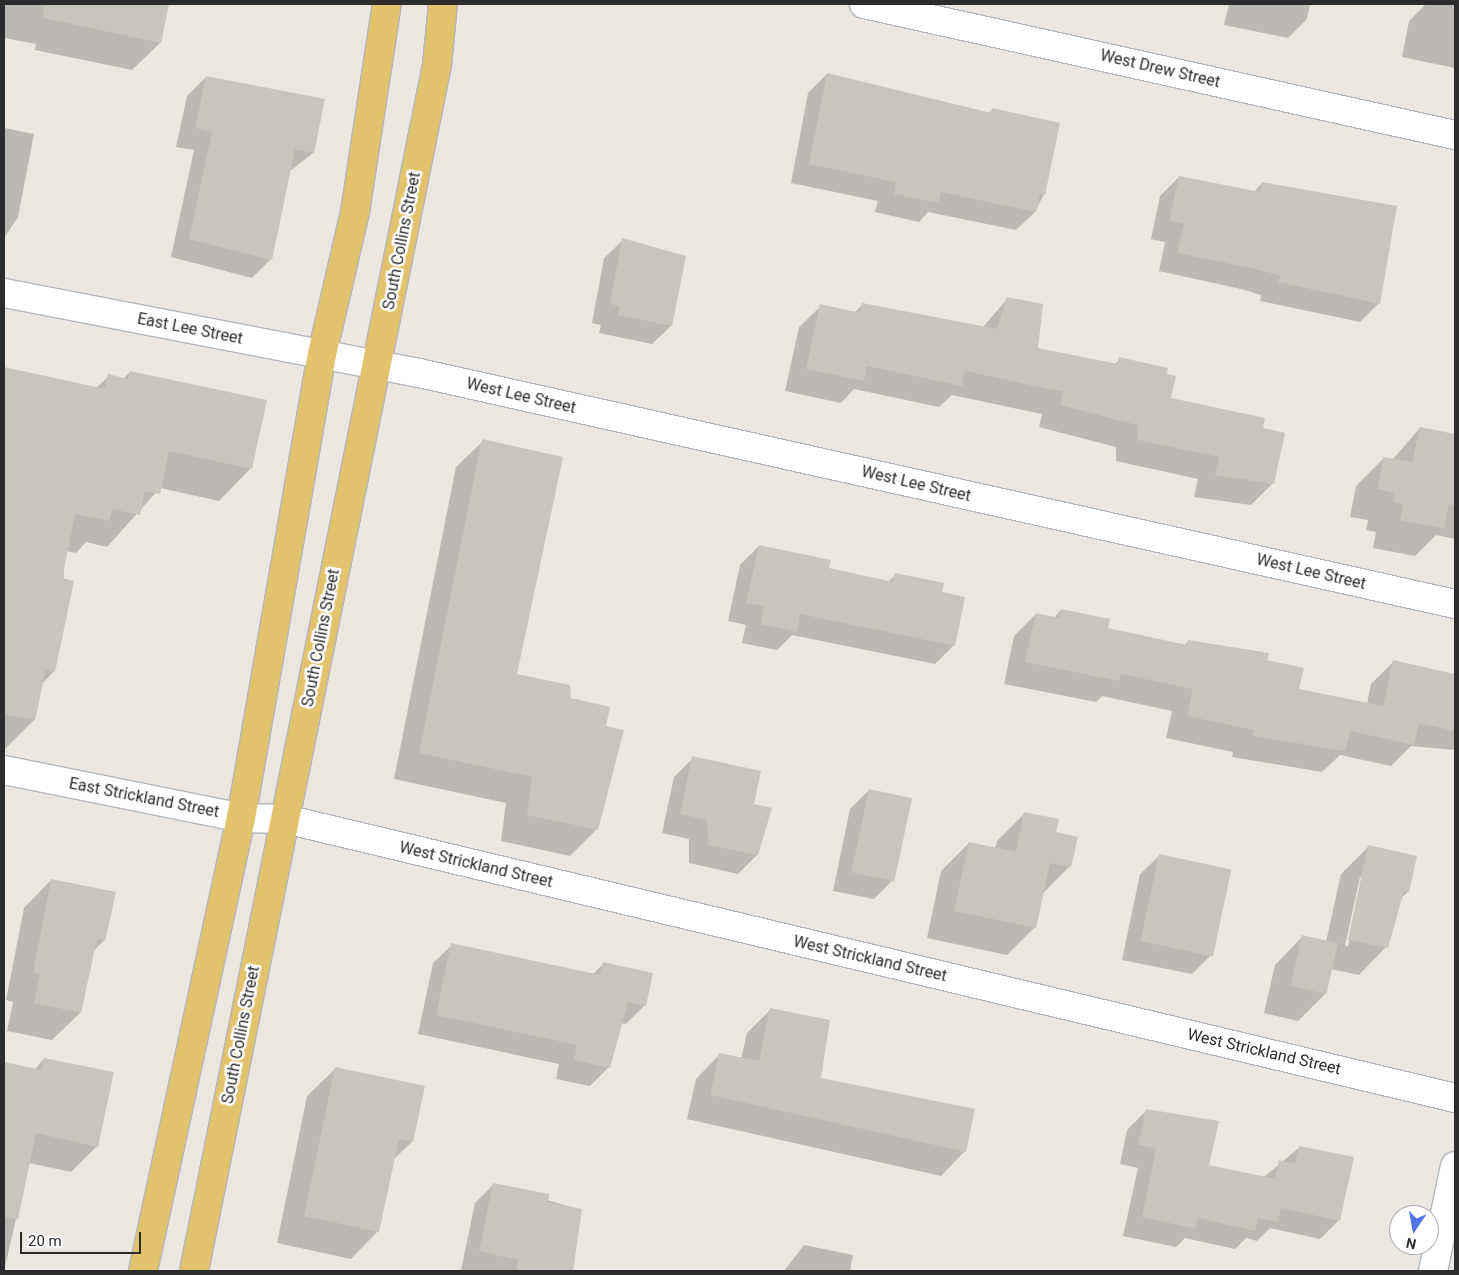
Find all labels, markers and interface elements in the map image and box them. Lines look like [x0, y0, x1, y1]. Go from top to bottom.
street label: West Drew Street [1098, 46, 1222, 92]
street label: South Collins Street [379, 170, 425, 312]
street label: East Lee Street [136, 309, 244, 349]
street label: West Lee Street [464, 374, 578, 418]
street label: West Lee Street [859, 462, 973, 506]
street label: West Lee Street [1254, 550, 1368, 594]
street label: South Collins Street [298, 567, 344, 709]
street label: East Strickland Street [67, 774, 221, 822]
street label: West Strickland Street [397, 838, 555, 892]
street label: West Strickland Street [791, 932, 949, 986]
street label: South Collins Street [218, 964, 264, 1106]
street label: West Strickland Street [1185, 1025, 1343, 1079]
north arrow [1389, 1205, 1439, 1255]
scale bar [22, 1222, 144, 1254]
text: 20 m [28, 1232, 62, 1250]
text: N [1405, 1235, 1418, 1253]

